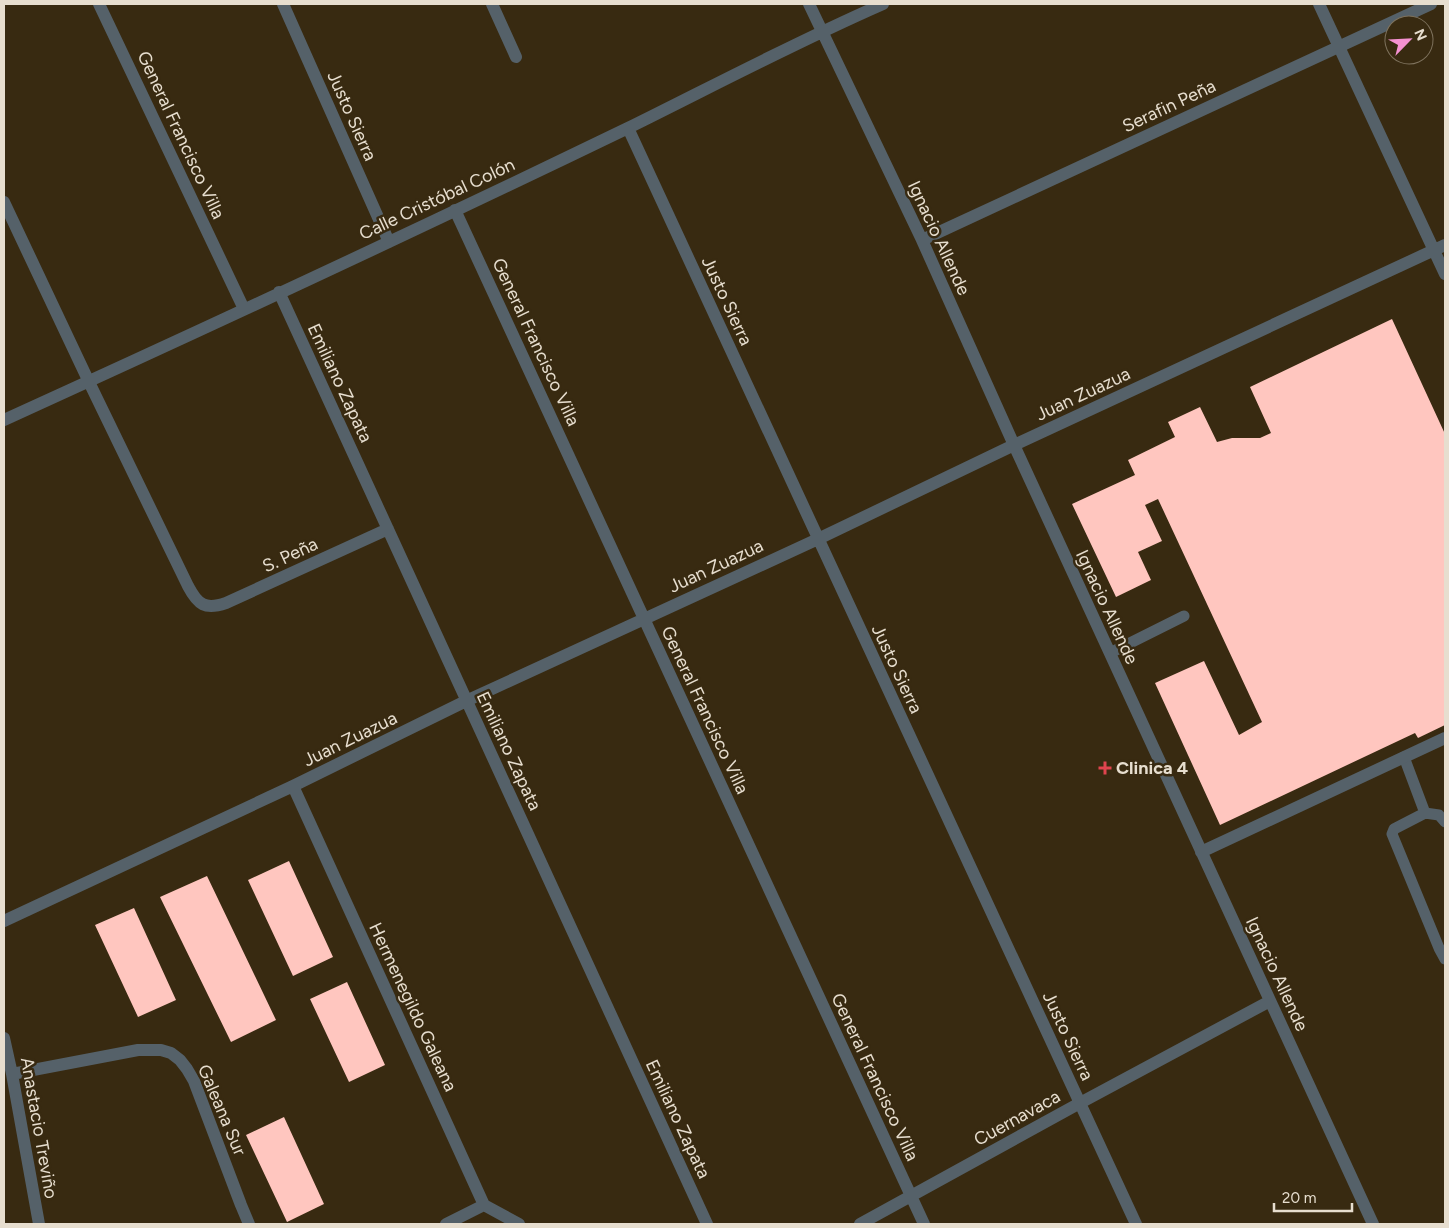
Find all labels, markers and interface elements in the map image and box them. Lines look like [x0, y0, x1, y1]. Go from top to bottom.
north arrow [1384, 15, 1434, 65]
text: N [1410, 27, 1430, 43]
street label: General Francisco Villa [132, 48, 230, 222]
street label: Justo Sierra [322, 68, 382, 164]
street label: Serafin Peña [1119, 75, 1219, 137]
street label: Calle Cristóbal Colón [356, 153, 518, 245]
street label: Ignacio Allende [903, 177, 975, 299]
street label: Justo Sierra [697, 253, 757, 349]
street label: General Francisco Villa [487, 255, 585, 429]
street label: Emiliano Zapata [303, 320, 377, 446]
street label: Juan Zuazua [1032, 363, 1134, 425]
street label: S. Peña [259, 533, 321, 577]
street label: Juan Zuazua [665, 535, 767, 597]
street label: Ignacio Allende [1071, 546, 1143, 668]
street label: Justo Sierra [867, 621, 927, 717]
street label: General Francisco Villa [656, 623, 754, 797]
street label: Emiliano Zapata [472, 688, 546, 814]
street label: Juan Zuazua [299, 707, 401, 771]
place label: Clinica 4 [1116, 757, 1188, 779]
marker: Clinica 4 [1098, 761, 1112, 775]
street label: Ignacio Allende [1241, 913, 1313, 1035]
street label: Hermenegildo Galeana [364, 919, 462, 1095]
street label: Justo Sierra [1038, 988, 1098, 1084]
street label: General Francisco Villa [826, 990, 924, 1164]
street label: Anastacio Treviño [16, 1056, 62, 1200]
street label: Emiliano Zapata [641, 1056, 715, 1182]
street label: Galeana Sur [193, 1061, 251, 1159]
street label: Cuernavaca [970, 1085, 1064, 1151]
scale bar [1274, 1180, 1352, 1212]
text: 20 m [1282, 1189, 1316, 1207]

